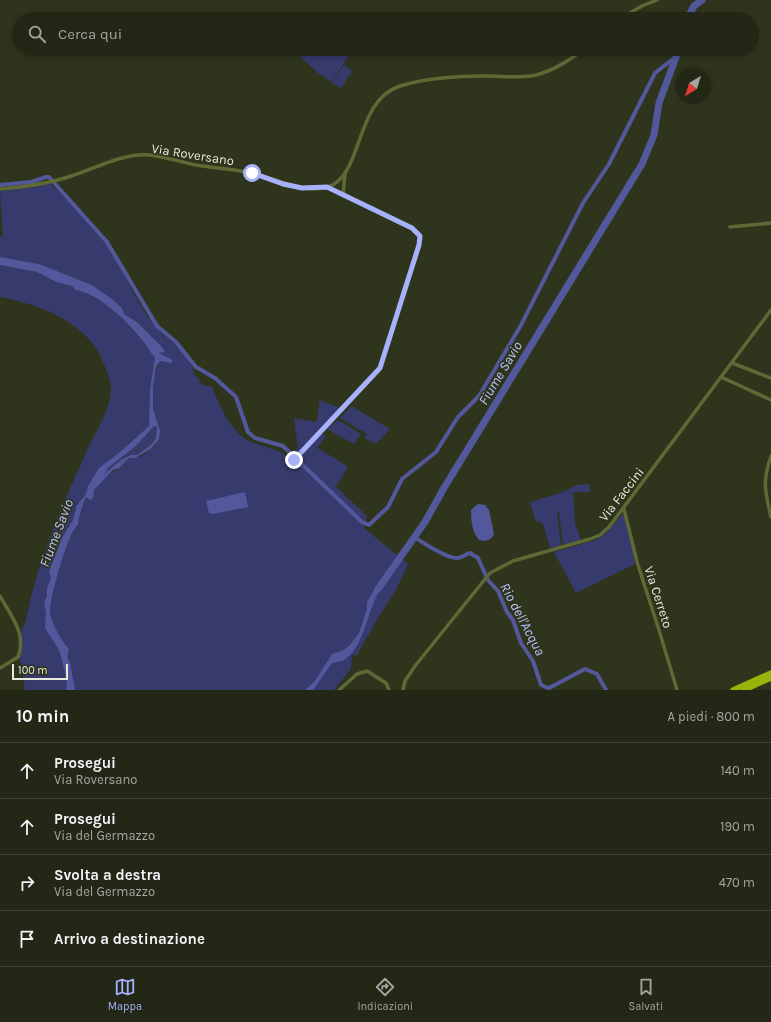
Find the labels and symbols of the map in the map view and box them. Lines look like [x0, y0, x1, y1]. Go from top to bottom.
north arrow [675, 68, 711, 104]
street label: Via Roversano [151, 141, 235, 168]
route start [243, 164, 261, 182]
water label: Fiume Savio [475, 338, 526, 408]
route end [285, 451, 303, 469]
street label: Via Faccini [596, 464, 647, 524]
water label: Fiume Savio [36, 497, 77, 569]
street label: Via Cerreto [641, 564, 676, 630]
water label: Rio dell'Acqua [496, 580, 549, 658]
scale bar [12, 662, 68, 681]

